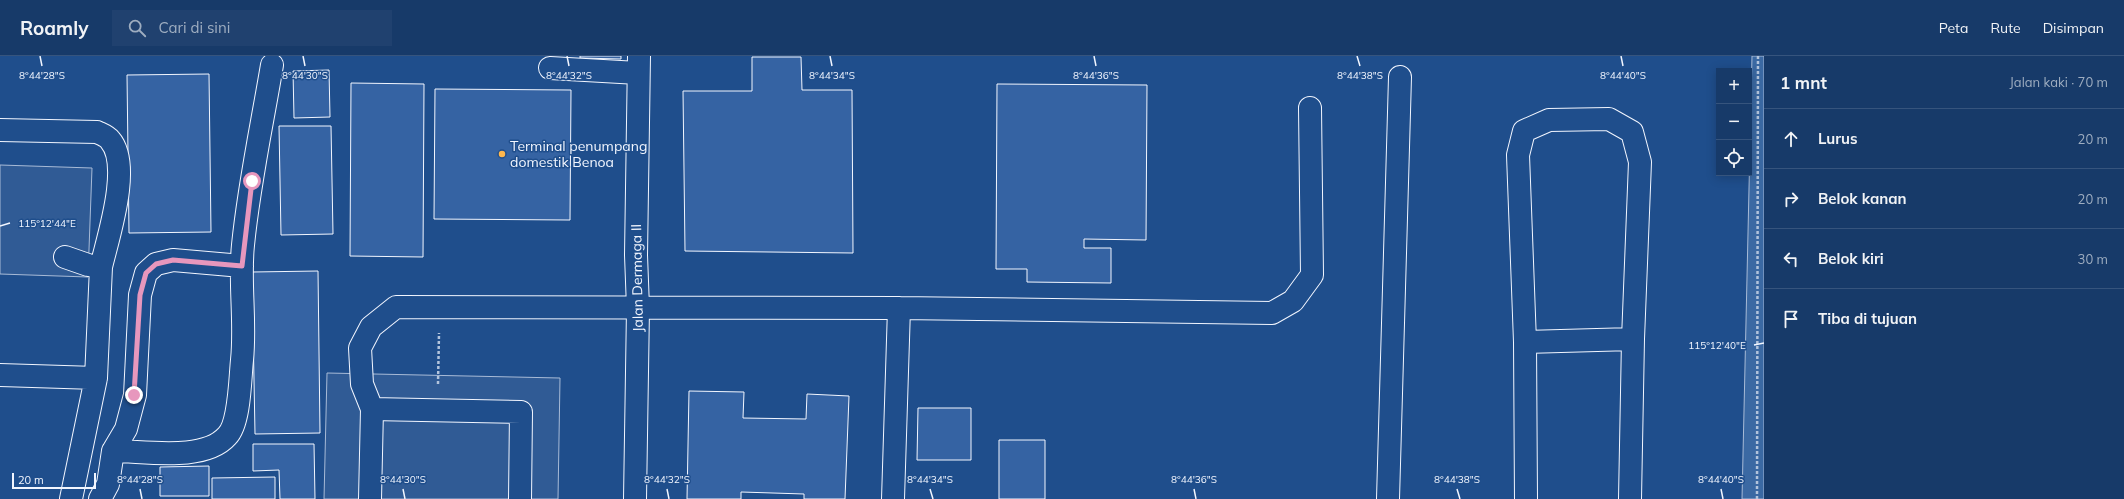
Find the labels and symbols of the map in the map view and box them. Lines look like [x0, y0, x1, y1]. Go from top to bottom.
text: 8°44'28"S [19, 69, 65, 82]
text: 8°44'30"S [282, 69, 328, 82]
text: 8°44'32"S [546, 69, 592, 82]
text: 8°44'34"S [809, 69, 855, 82]
text: 8°44'36"S [1073, 69, 1119, 82]
text: 8°44'38"S [1337, 69, 1383, 82]
text: 8°44'40"S [1600, 69, 1646, 82]
place label: Terminal penumpang domestik Benoa [510, 137, 647, 171]
marker: Terminal penumpang domestik Benoa [497, 149, 507, 159]
route start [243, 172, 261, 190]
text: 115°12'44"E [18, 217, 76, 230]
street label: Jalan Dermaga II [627, 224, 647, 332]
text: 115°12'40"E [1688, 339, 1746, 352]
route end [125, 386, 143, 404]
scale bar [12, 471, 96, 490]
text: 8°44'28"S [117, 473, 163, 486]
text: 8°44'30"S [380, 473, 426, 486]
text: 8°44'32"S [644, 473, 690, 486]
text: 8°44'34"S [907, 473, 953, 486]
text: 8°44'36"S [1171, 473, 1217, 486]
text: 8°44'38"S [1434, 473, 1480, 486]
text: 8°44'40"S [1698, 473, 1744, 486]

